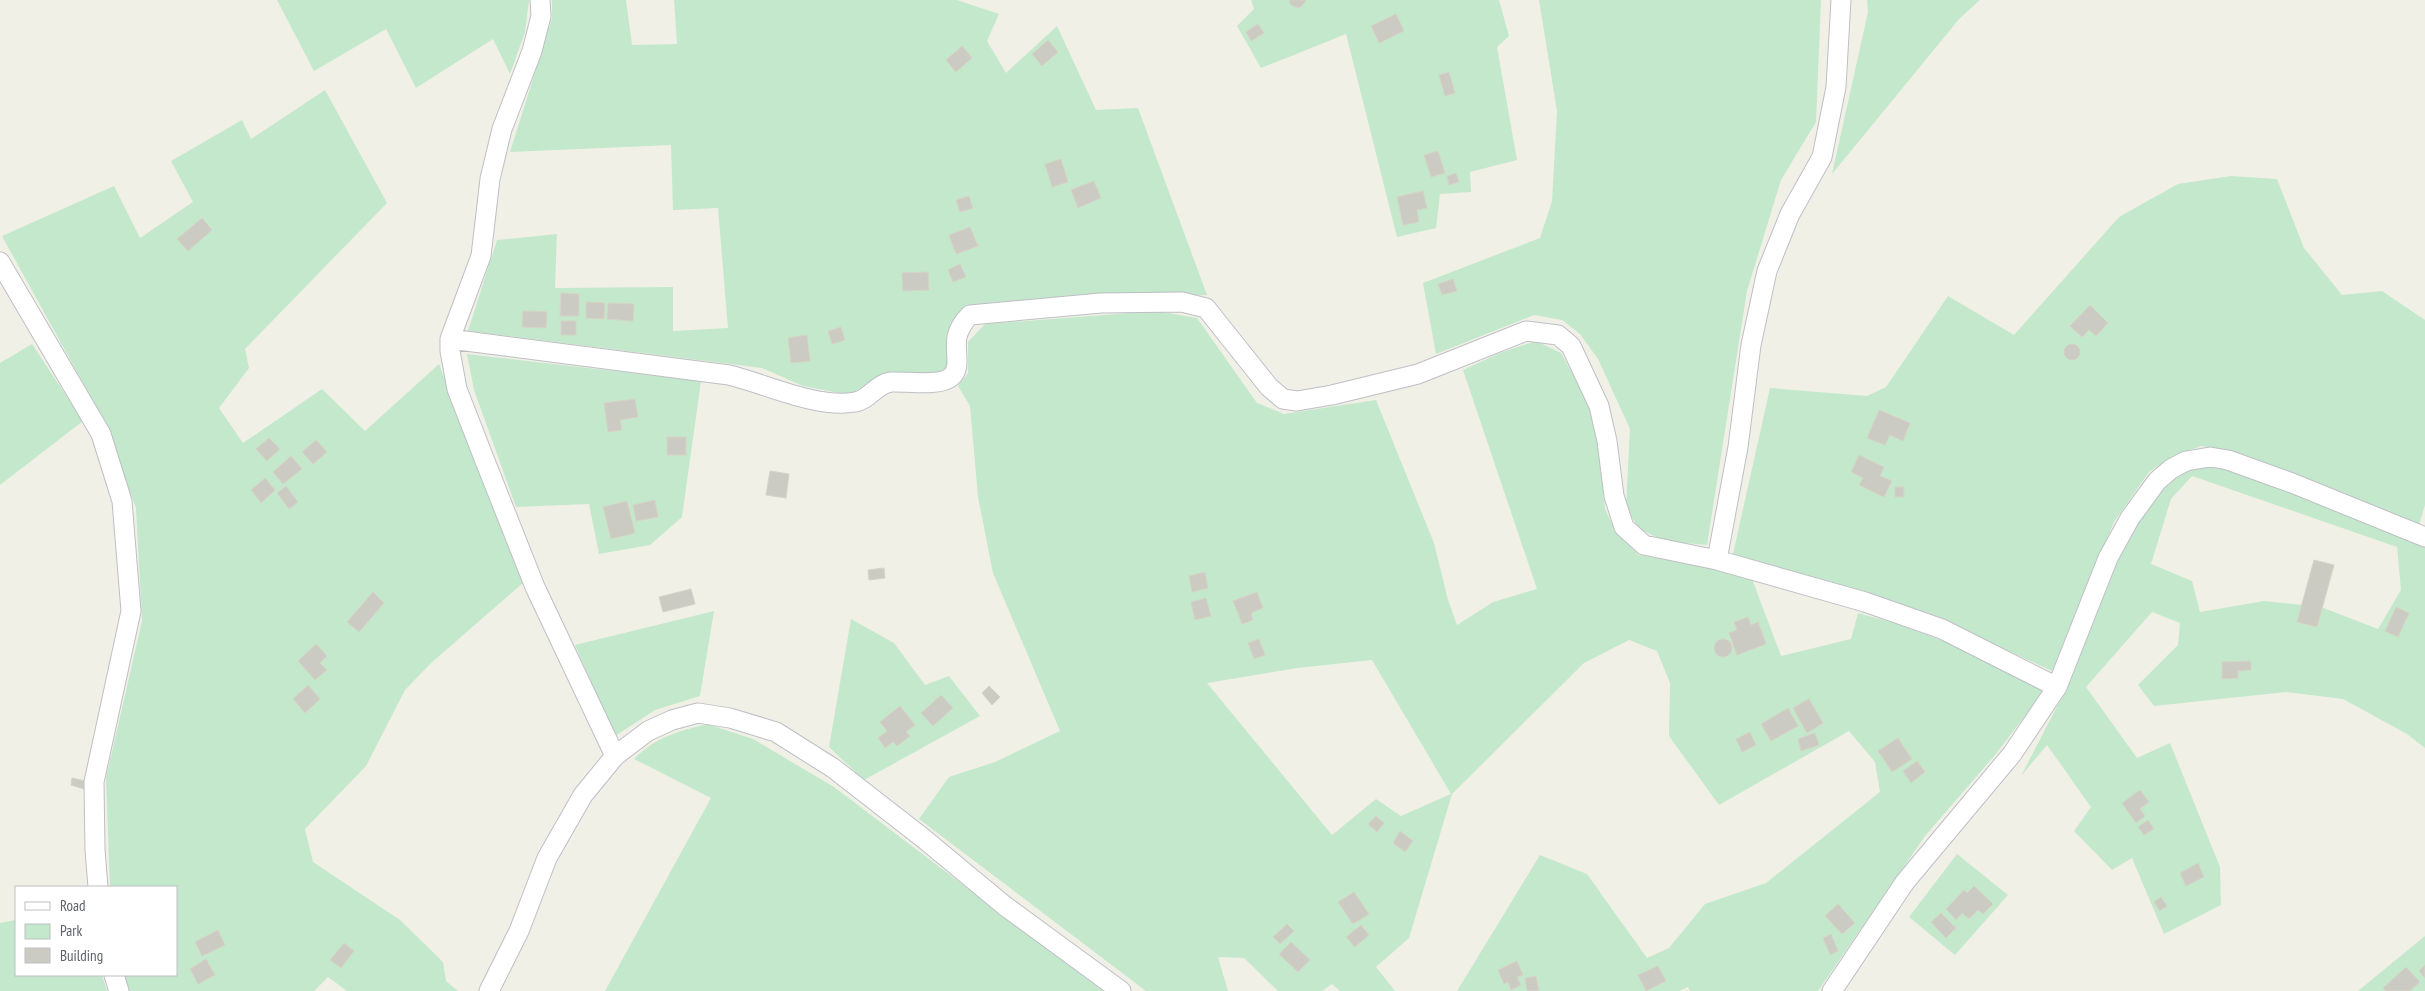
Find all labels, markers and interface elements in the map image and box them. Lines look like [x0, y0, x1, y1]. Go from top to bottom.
legend [15, 886, 178, 976]
text: Road [60, 896, 86, 915]
text: Park [60, 921, 82, 940]
text: Building [60, 946, 103, 965]

